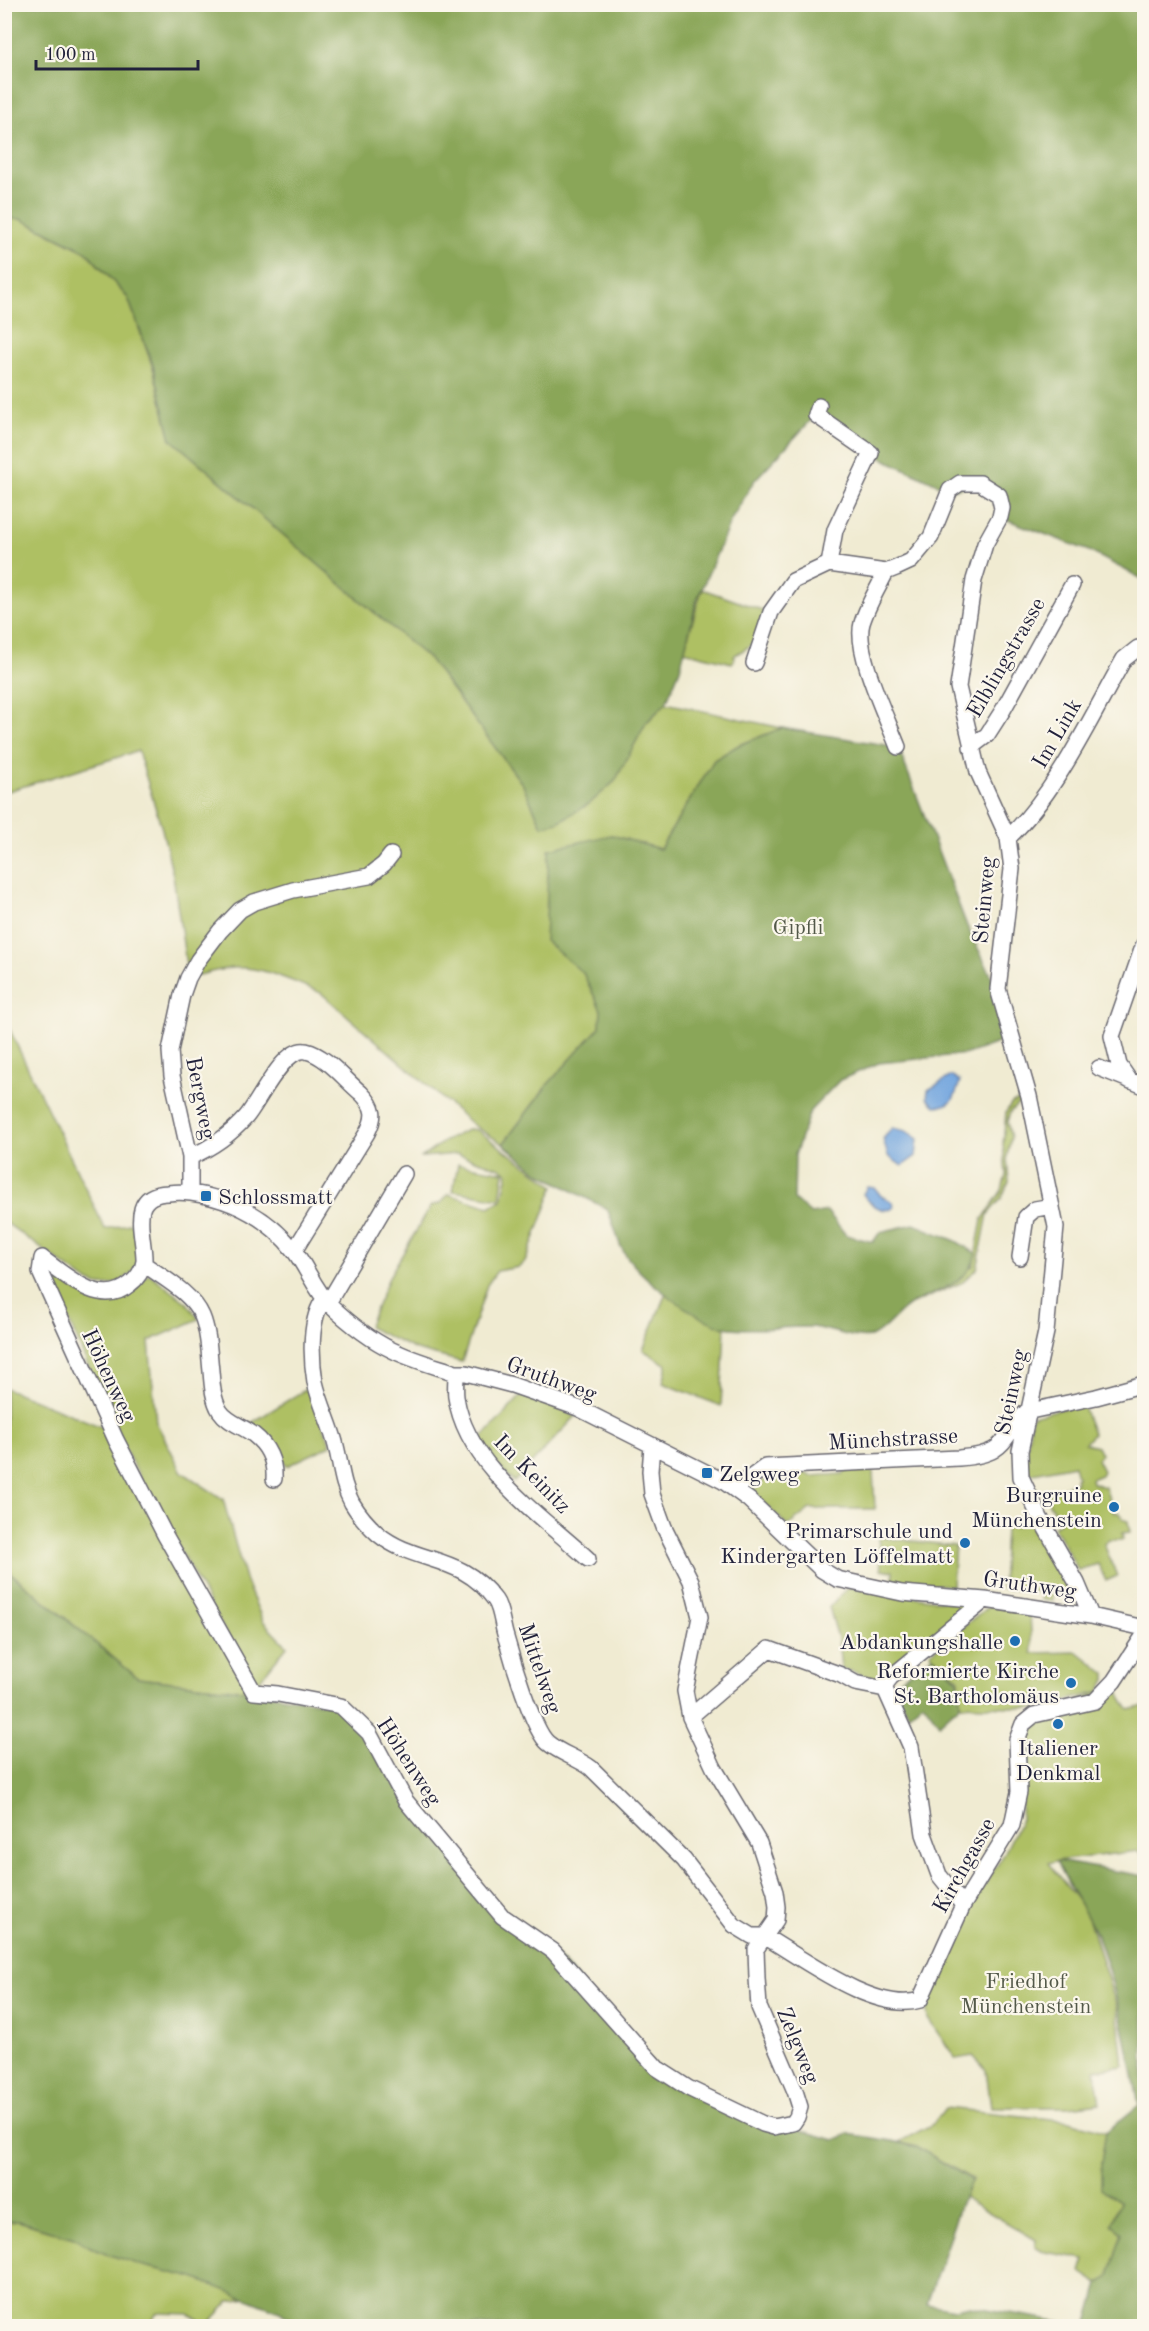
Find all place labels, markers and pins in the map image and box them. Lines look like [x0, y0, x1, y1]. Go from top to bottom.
place label: Schlossmatt [218, 1187, 333, 1209]
marker: Schlossmatt [199, 1189, 213, 1203]
place label: Zelgweg [719, 1464, 799, 1486]
marker: Zelgweg [700, 1466, 714, 1480]
place label: Burgruine Münchenstein [971, 1485, 1102, 1532]
marker: Burgruine Münchenstein [1107, 1500, 1121, 1514]
place label: Primarschule und Kindergarten Löffelmatt [720, 1521, 953, 1568]
marker: Primarschule und Kindergarten Löffelmatt [958, 1536, 972, 1550]
place label: Abdankungshalle [839, 1632, 1003, 1654]
marker: Abdankungshalle [1008, 1634, 1022, 1648]
place label: Reformierte Kirche St. Bartholomäus [876, 1661, 1059, 1708]
marker: Reformierte Kirche St. Bartholomäus [1064, 1676, 1078, 1690]
marker: Italiener Denkmal [1051, 1717, 1065, 1731]
place label: Italiener Denkmal [1016, 1738, 1100, 1785]

